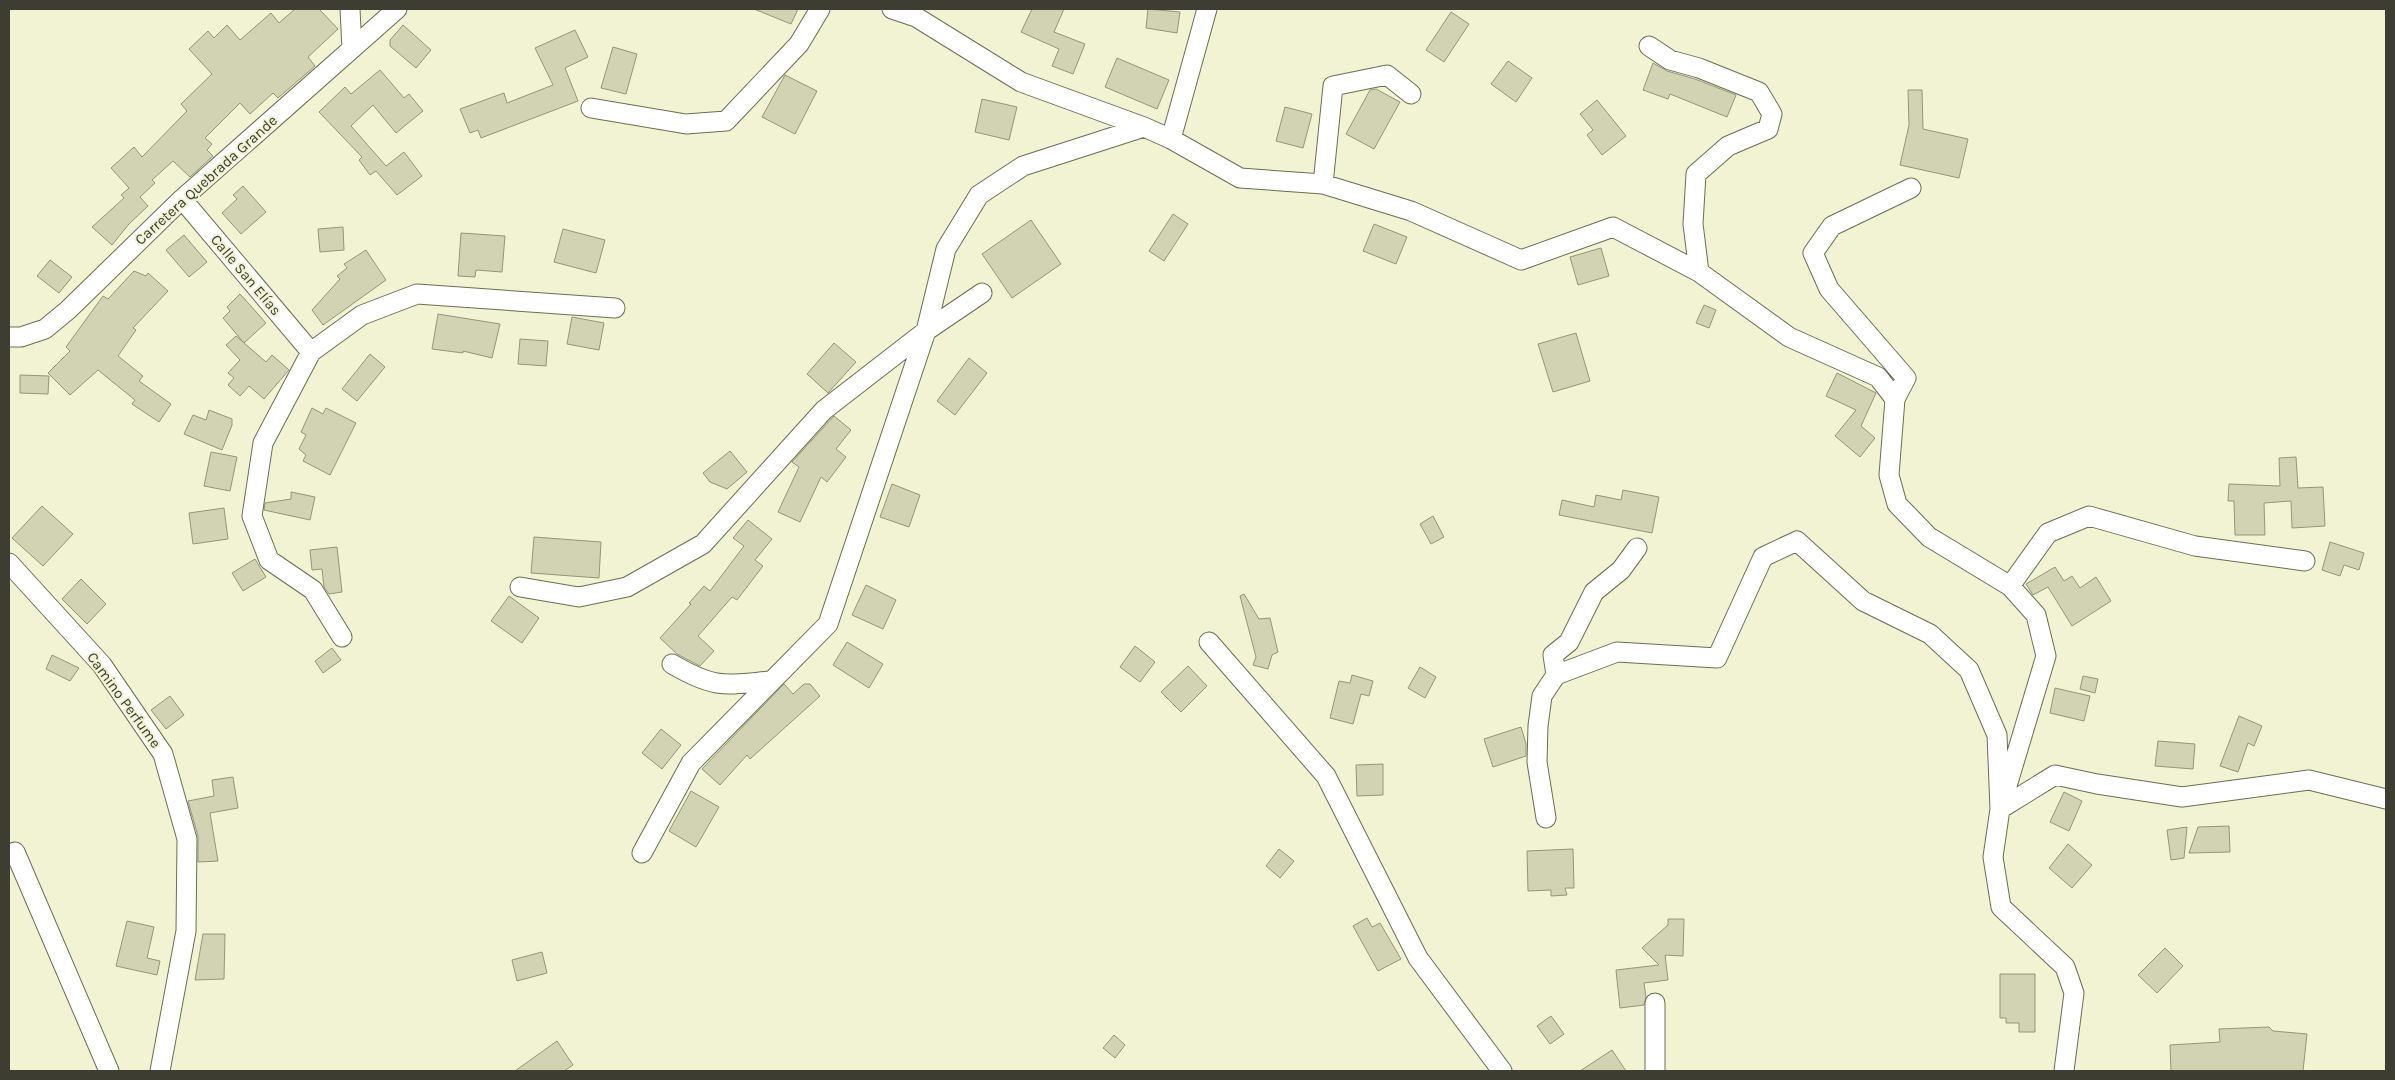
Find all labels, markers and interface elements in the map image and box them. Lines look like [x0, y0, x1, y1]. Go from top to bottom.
street label: Carretera Quebrada Grande [131, 111, 281, 249]
street label: Calle San Elías [207, 231, 285, 319]
street label: Camino Perfume [83, 649, 165, 751]

